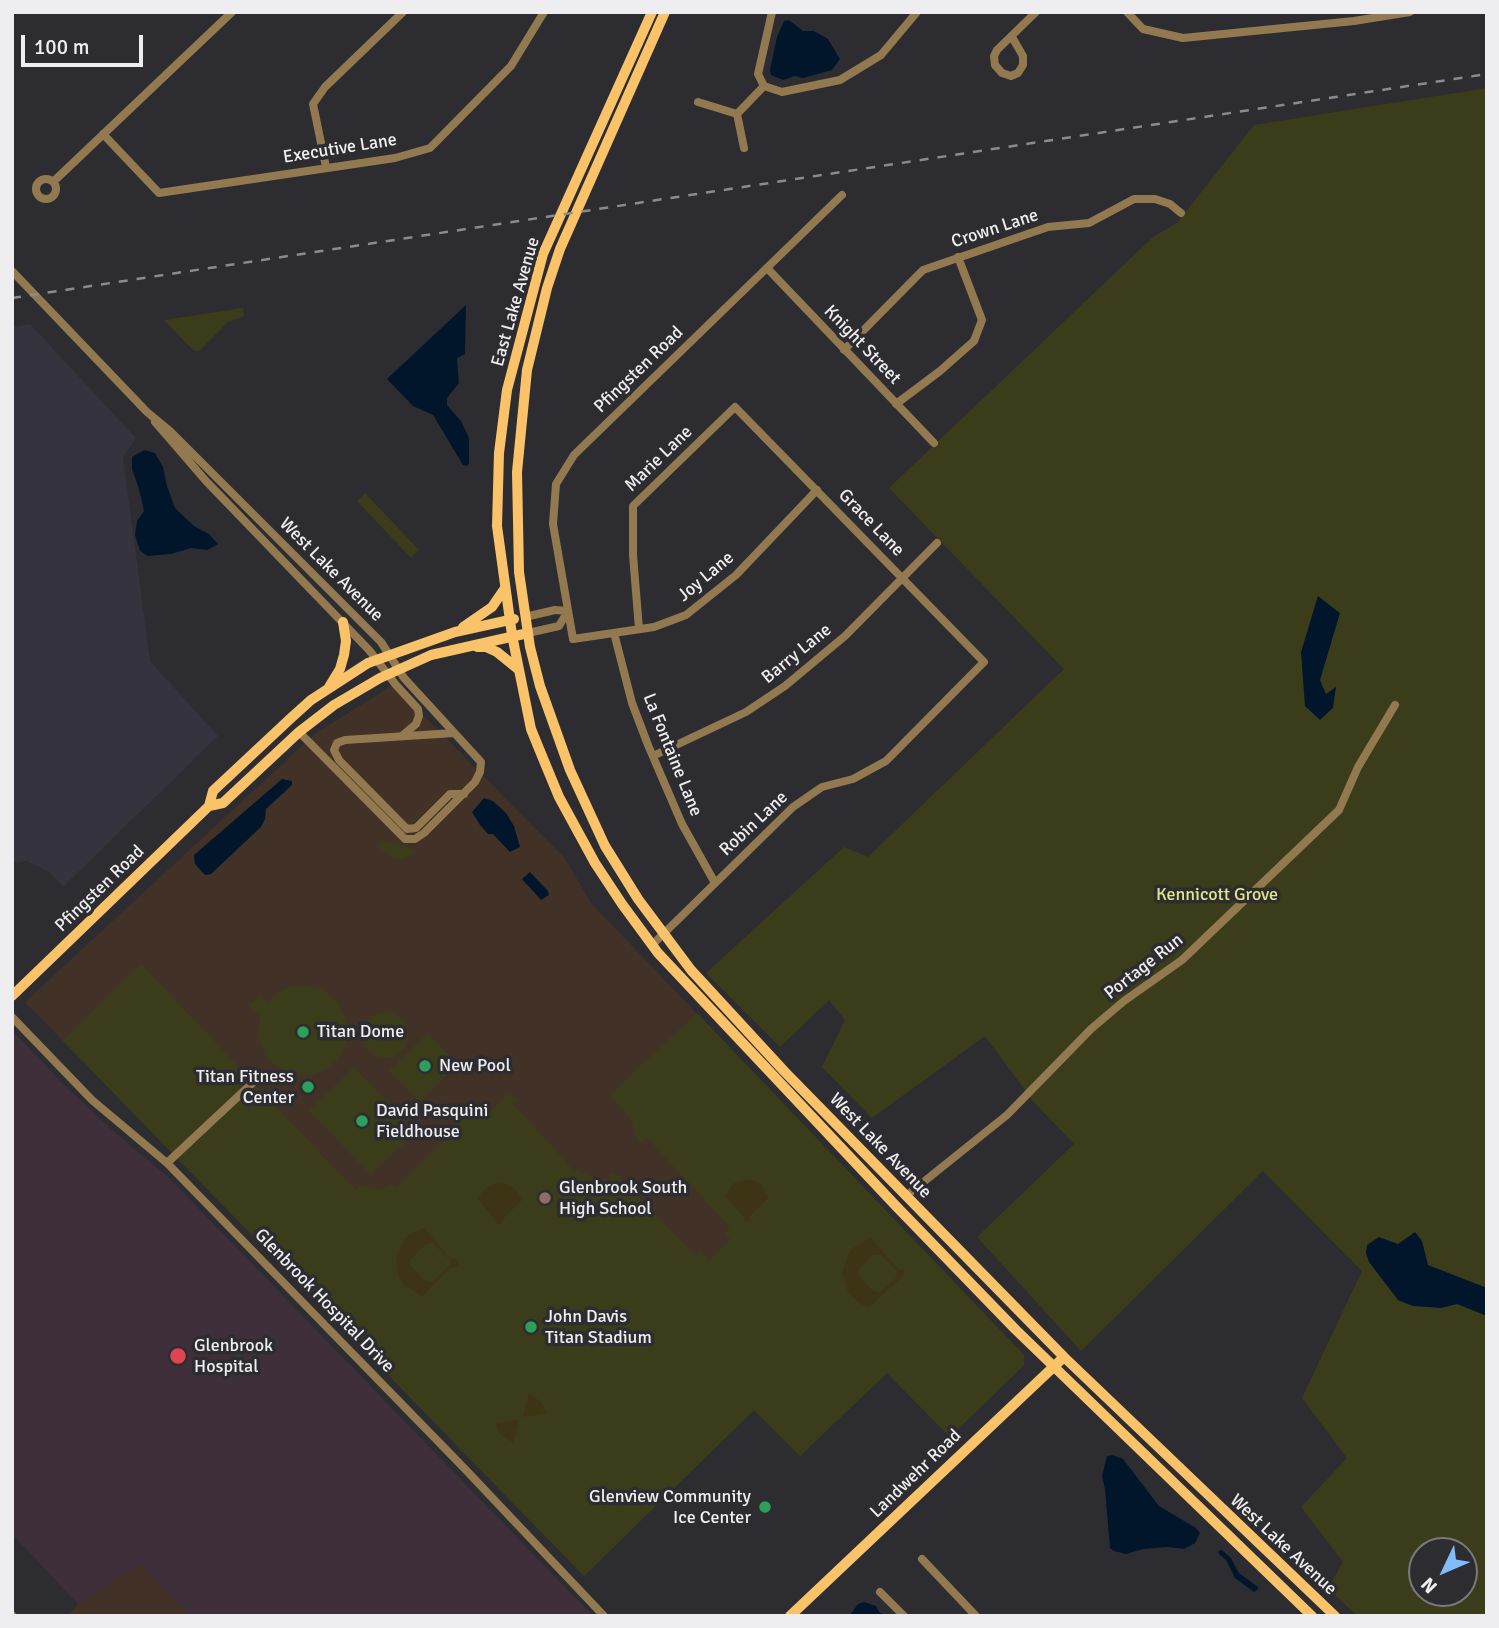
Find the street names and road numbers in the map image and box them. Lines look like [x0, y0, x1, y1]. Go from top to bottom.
street label: Executive Lane [282, 129, 398, 169]
street label: Crown Lane [949, 205, 1041, 253]
street label: East Lake Avenue [487, 235, 545, 369]
street label: Knight Street [819, 301, 905, 389]
street label: Pfingsten Road [590, 322, 688, 418]
street label: Marie Lane [621, 421, 697, 497]
street label: Grace Lane [833, 485, 909, 561]
street label: West Lake Avenue [275, 514, 387, 626]
street label: Joy Lane [674, 547, 738, 607]
street label: Barry Lane [758, 619, 836, 689]
street label: La Fontaine Lane [638, 690, 706, 820]
street label: Robin Lane [715, 787, 793, 861]
street label: Pfingsten Road [51, 841, 149, 937]
street label: Portage Run [1100, 930, 1188, 1004]
street label: West Lake Avenue [824, 1089, 936, 1203]
street label: Glenbrook Hospital Drive [250, 1225, 398, 1377]
street label: Landwehr Road [866, 1425, 966, 1523]
street label: West Lake Avenue [1225, 1490, 1341, 1600]

